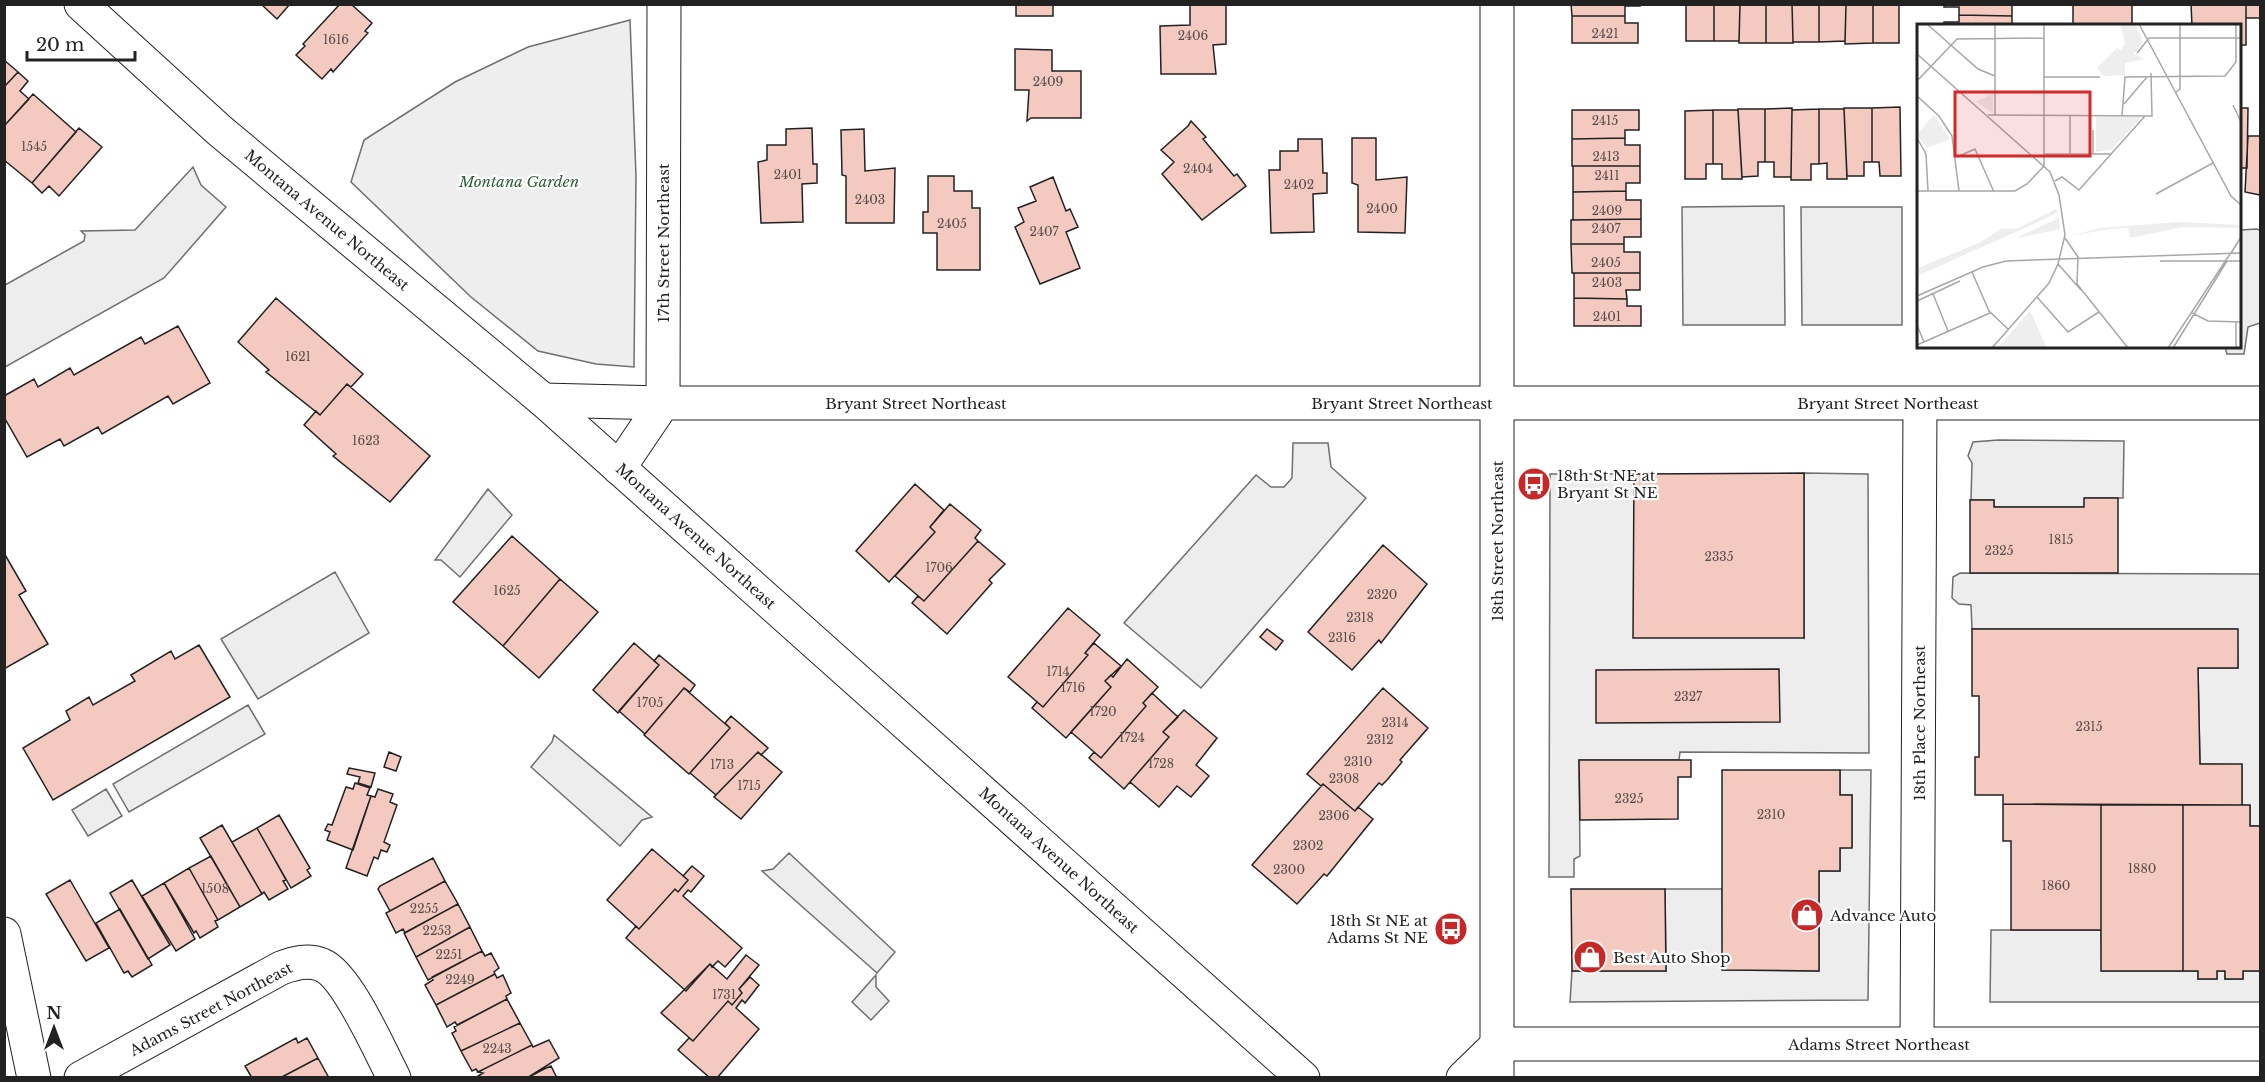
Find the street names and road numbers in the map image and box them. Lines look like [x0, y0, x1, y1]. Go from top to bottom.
street label: Montana Avenue Northeast [241, 146, 413, 295]
street label: 17th Street Northeast [654, 163, 673, 323]
street label: Bryant Street Northeast [825, 394, 1007, 413]
street label: Bryant Street Northeast [1311, 394, 1493, 413]
street label: Bryant Street Northeast [1797, 394, 1979, 413]
street label: Montana Avenue Northeast [612, 459, 780, 613]
street label: 18th Street Northeast [1488, 460, 1507, 621]
street label: 18th Place Northeast [1910, 645, 1929, 801]
street label: Montana Avenue Northeast [975, 783, 1143, 937]
street label: Adams Street Northeast [125, 958, 296, 1061]
street label: Adams Street Northeast [1787, 1035, 1970, 1054]

